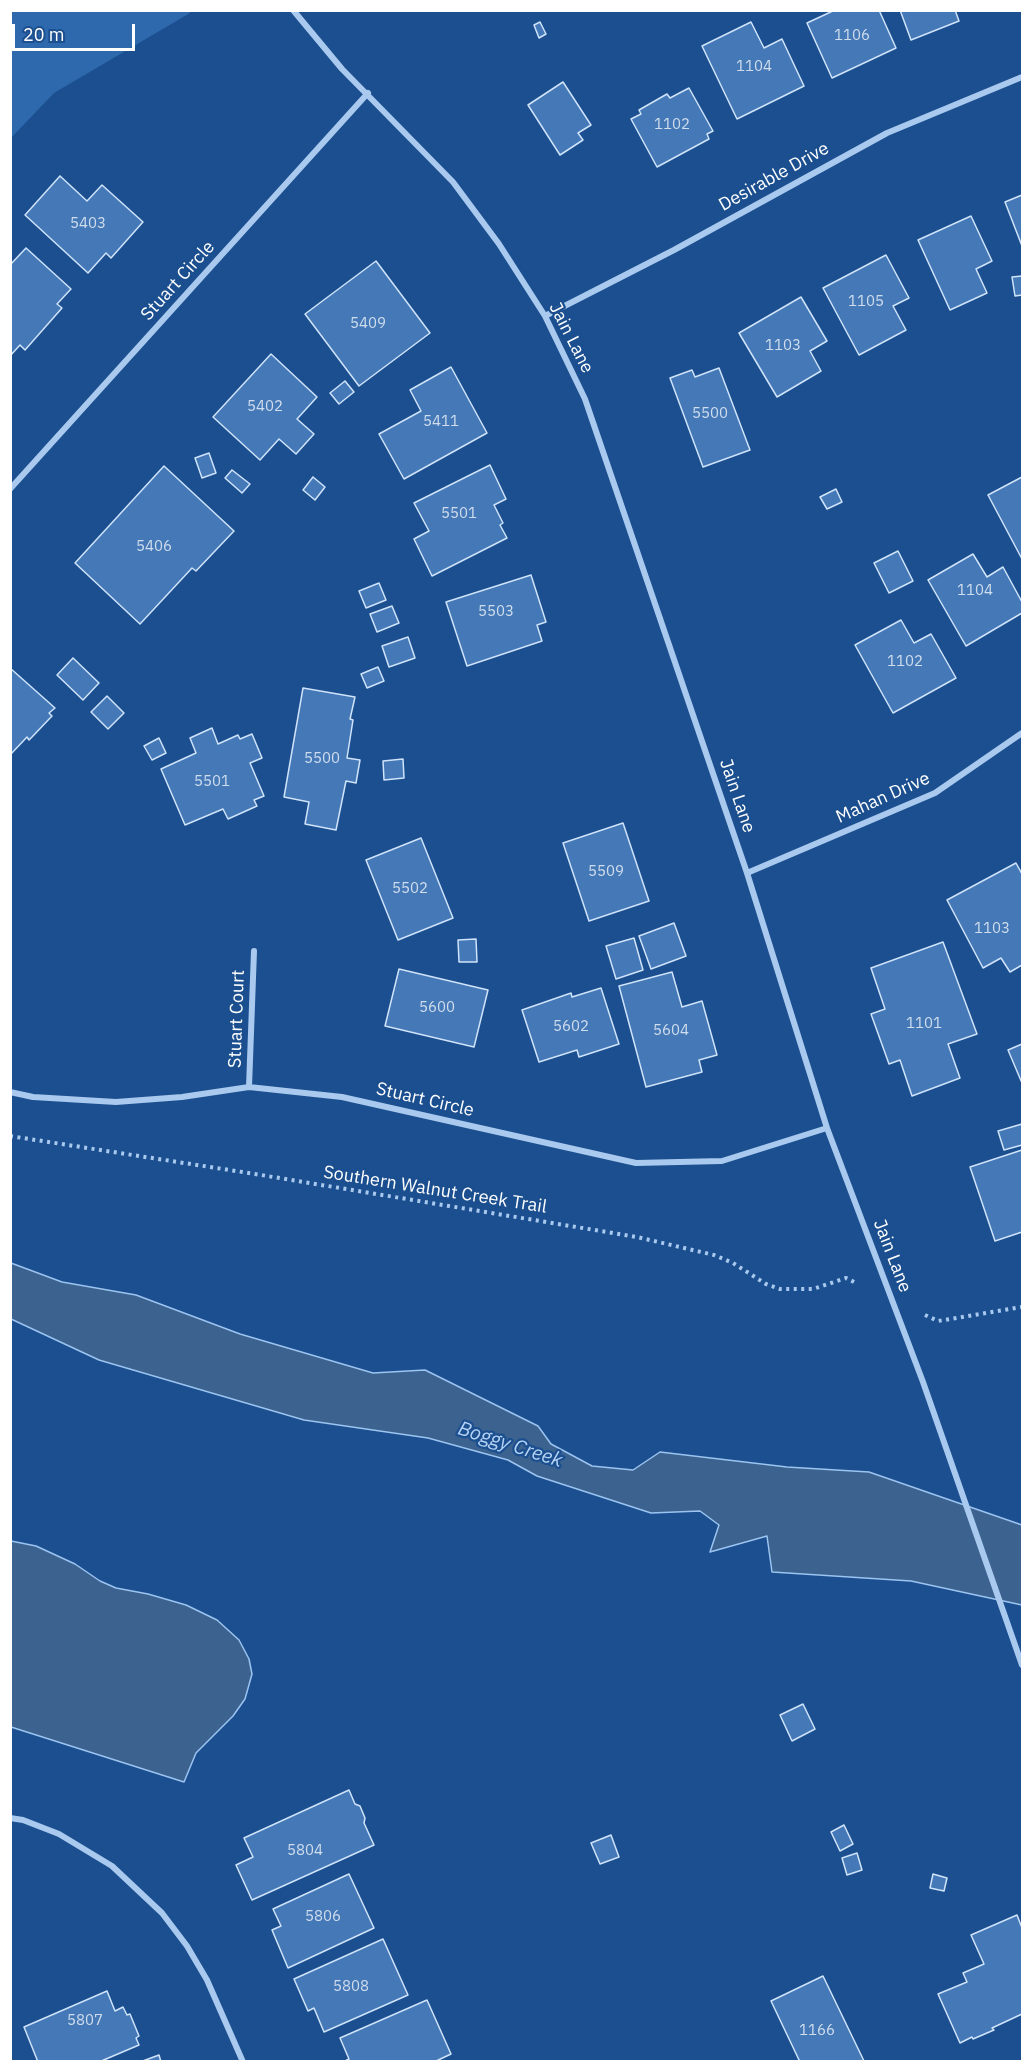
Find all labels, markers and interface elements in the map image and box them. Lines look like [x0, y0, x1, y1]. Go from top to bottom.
scale bar [15, 12, 138, 50]
text: 20 m [23, 23, 65, 46]
house number: 1106 [834, 27, 870, 45]
house number: 1104 [736, 58, 772, 76]
house number: 1102 [654, 116, 690, 134]
street label: Desirable Drive [715, 138, 833, 216]
house number: 5403 [70, 215, 106, 233]
street label: Stuart Circle [137, 237, 219, 325]
house number: 1105 [848, 293, 884, 311]
street label: Jain Lane [544, 299, 598, 377]
house number: 5409 [350, 315, 386, 333]
house number: 1103 [765, 337, 801, 355]
house number: 5402 [247, 398, 283, 416]
house number: 5500 [692, 405, 728, 423]
house number: 5411 [423, 413, 459, 431]
house number: 5501 [441, 505, 477, 523]
house number: 5406 [136, 538, 172, 556]
house number: 1104 [957, 582, 993, 600]
house number: 5503 [478, 603, 514, 621]
house number: 1102 [887, 653, 923, 671]
house number: 5500 [304, 750, 340, 768]
street label: Jain Lane [714, 756, 760, 836]
street label: Mahan Drive [833, 768, 933, 828]
house number: 5501 [194, 773, 230, 791]
house number: 5509 [588, 863, 624, 881]
house number: 5502 [392, 880, 428, 898]
house number: 1103 [974, 920, 1010, 938]
street label: Stuart Court [224, 969, 250, 1069]
house number: 5600 [419, 999, 455, 1017]
house number: 1101 [906, 1015, 942, 1033]
house number: 5602 [553, 1018, 589, 1036]
house number: 5604 [653, 1022, 689, 1040]
street label: Stuart Circle [374, 1078, 476, 1122]
street label: Southern Walnut Creek Trail [322, 1162, 548, 1218]
street label: Jain Lane [868, 1216, 916, 1296]
water label: Boggy Creek [455, 1417, 565, 1473]
house number: 5804 [287, 1842, 323, 1860]
house number: 5806 [305, 1908, 341, 1926]
house number: 5808 [333, 1978, 369, 1996]
house number: 5807 [67, 2012, 103, 2030]
house number: 1166 [799, 2022, 835, 2040]

